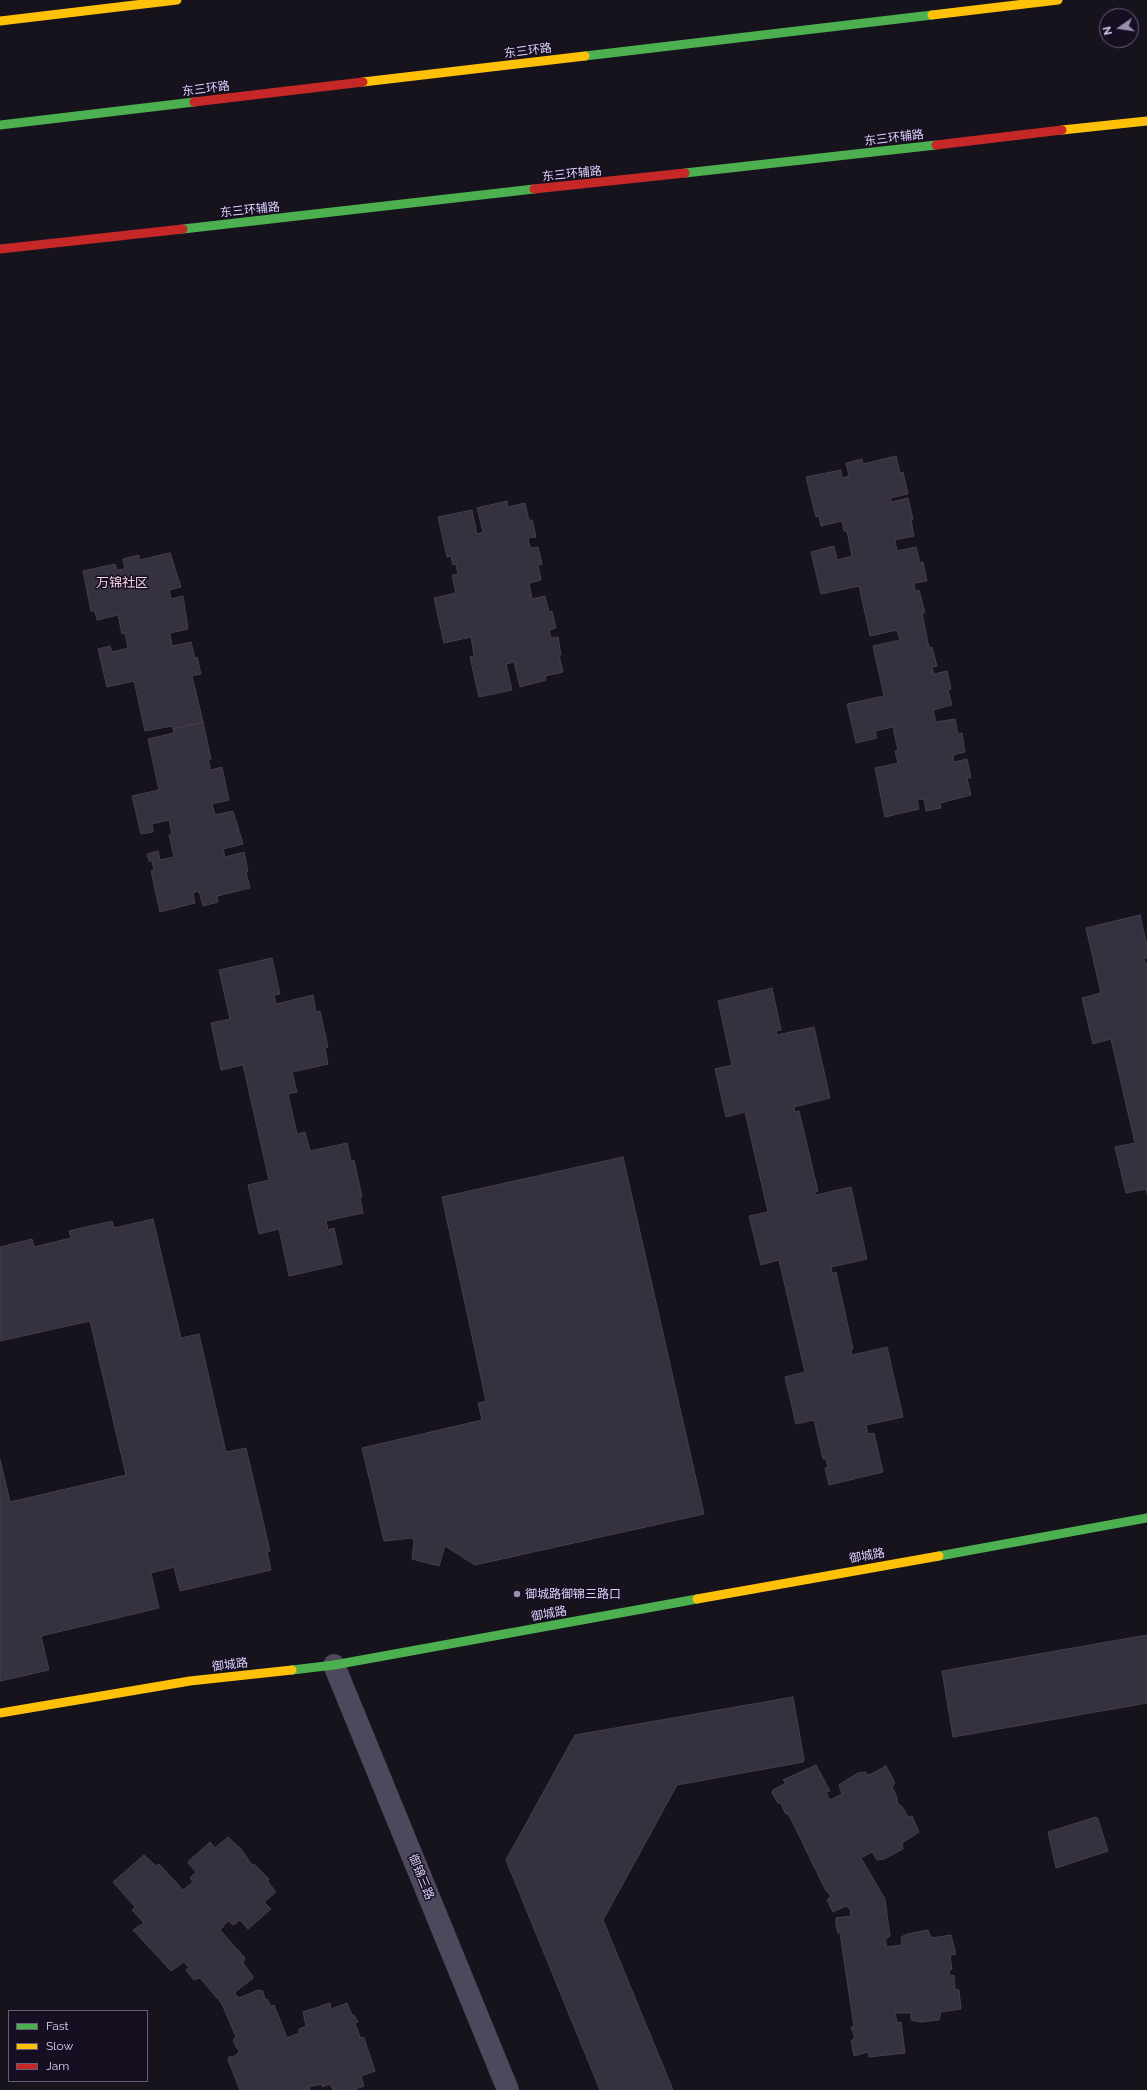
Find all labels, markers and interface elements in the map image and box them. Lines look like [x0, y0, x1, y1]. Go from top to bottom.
north arrow [1099, 8, 1139, 48]
text: N [1101, 25, 1115, 36]
street label: 东三环路 [503, 41, 553, 61]
street label: 东三环路 [181, 79, 231, 99]
street label: 东三环辅路 [863, 127, 925, 149]
street label: 东三环辅路 [541, 164, 603, 184]
street label: 东三环辅路 [219, 200, 281, 220]
district label: 万锦社区 [96, 575, 148, 591]
street label: 御城路 [848, 1546, 886, 1566]
place label: 御城路御锦三路口 [525, 1587, 621, 1601]
marker: 御城路御锦三路口 [512, 1589, 522, 1599]
street label: 御城路 [530, 1604, 568, 1624]
street label: 御城路 [211, 1656, 249, 1674]
street label: 御锦三路 [405, 1852, 437, 1902]
legend [8, 2010, 148, 2082]
text: Fast [46, 2019, 69, 2033]
text: Slow [46, 2039, 73, 2053]
text: Jam [46, 2059, 69, 2073]

